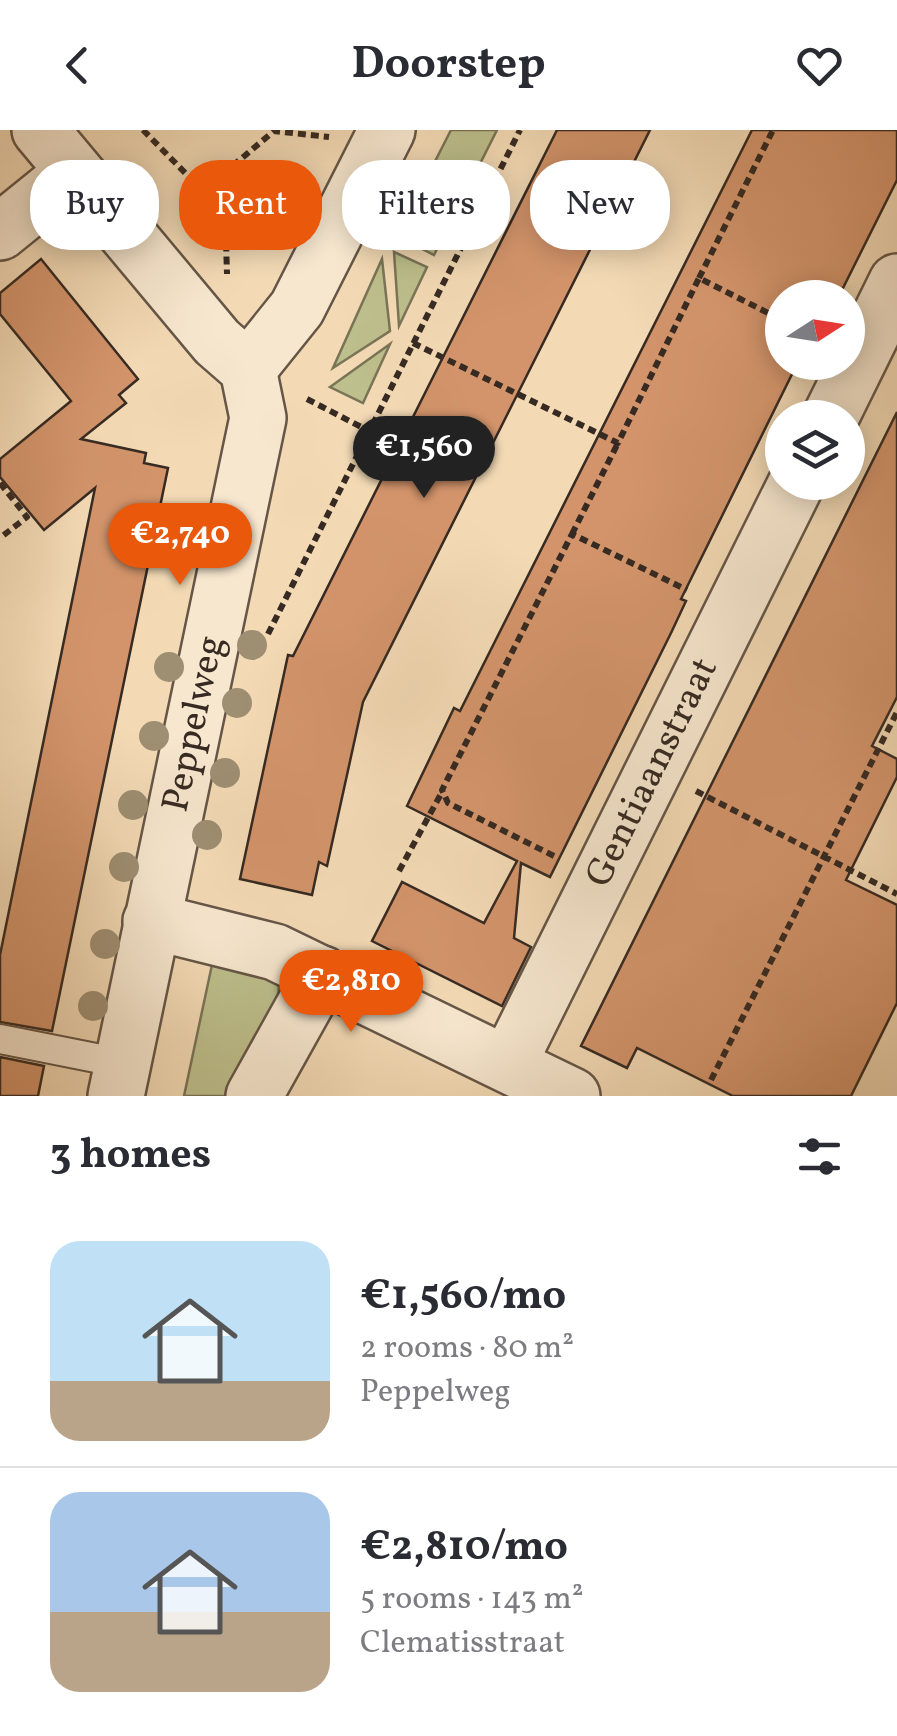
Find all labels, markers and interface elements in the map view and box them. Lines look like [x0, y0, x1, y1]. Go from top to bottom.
text: Doorstep [351, 34, 546, 97]
icon: back [50, 38, 105, 93]
icon: heart [792, 38, 847, 93]
chip: Buy [30, 160, 159, 250]
chip: Rent [179, 160, 322, 250]
chip: Filters [342, 160, 510, 250]
chip: New [530, 160, 670, 250]
north arrow [765, 280, 865, 380]
map controls [765, 280, 865, 500]
button: layers [765, 400, 865, 500]
pin: €1,560 [343, 416, 505, 501]
text: €1,560 [375, 426, 473, 470]
pin: €2,740 [99, 503, 261, 588]
text: €2,740 [130, 513, 230, 557]
street label: Peppelweg [151, 631, 239, 817]
street label: Gentiaanstraat [573, 649, 732, 897]
pin: €2,810 [270, 950, 432, 1035]
text: €2,810 [301, 960, 401, 1004]
text: 3 homes [50, 1127, 211, 1186]
icon: filters [792, 1129, 847, 1184]
text: €1,560/mo [360, 1268, 566, 1327]
icon: home [130, 1281, 250, 1401]
text: 2 rooms · 80 m² [360, 1327, 574, 1371]
text: Peppelweg [360, 1371, 511, 1415]
text: €2,810/mo [360, 1519, 568, 1578]
icon: home [130, 1532, 250, 1652]
text: 5 rooms · 143 m² [360, 1578, 584, 1622]
text: Clematisstraat [360, 1622, 565, 1666]

